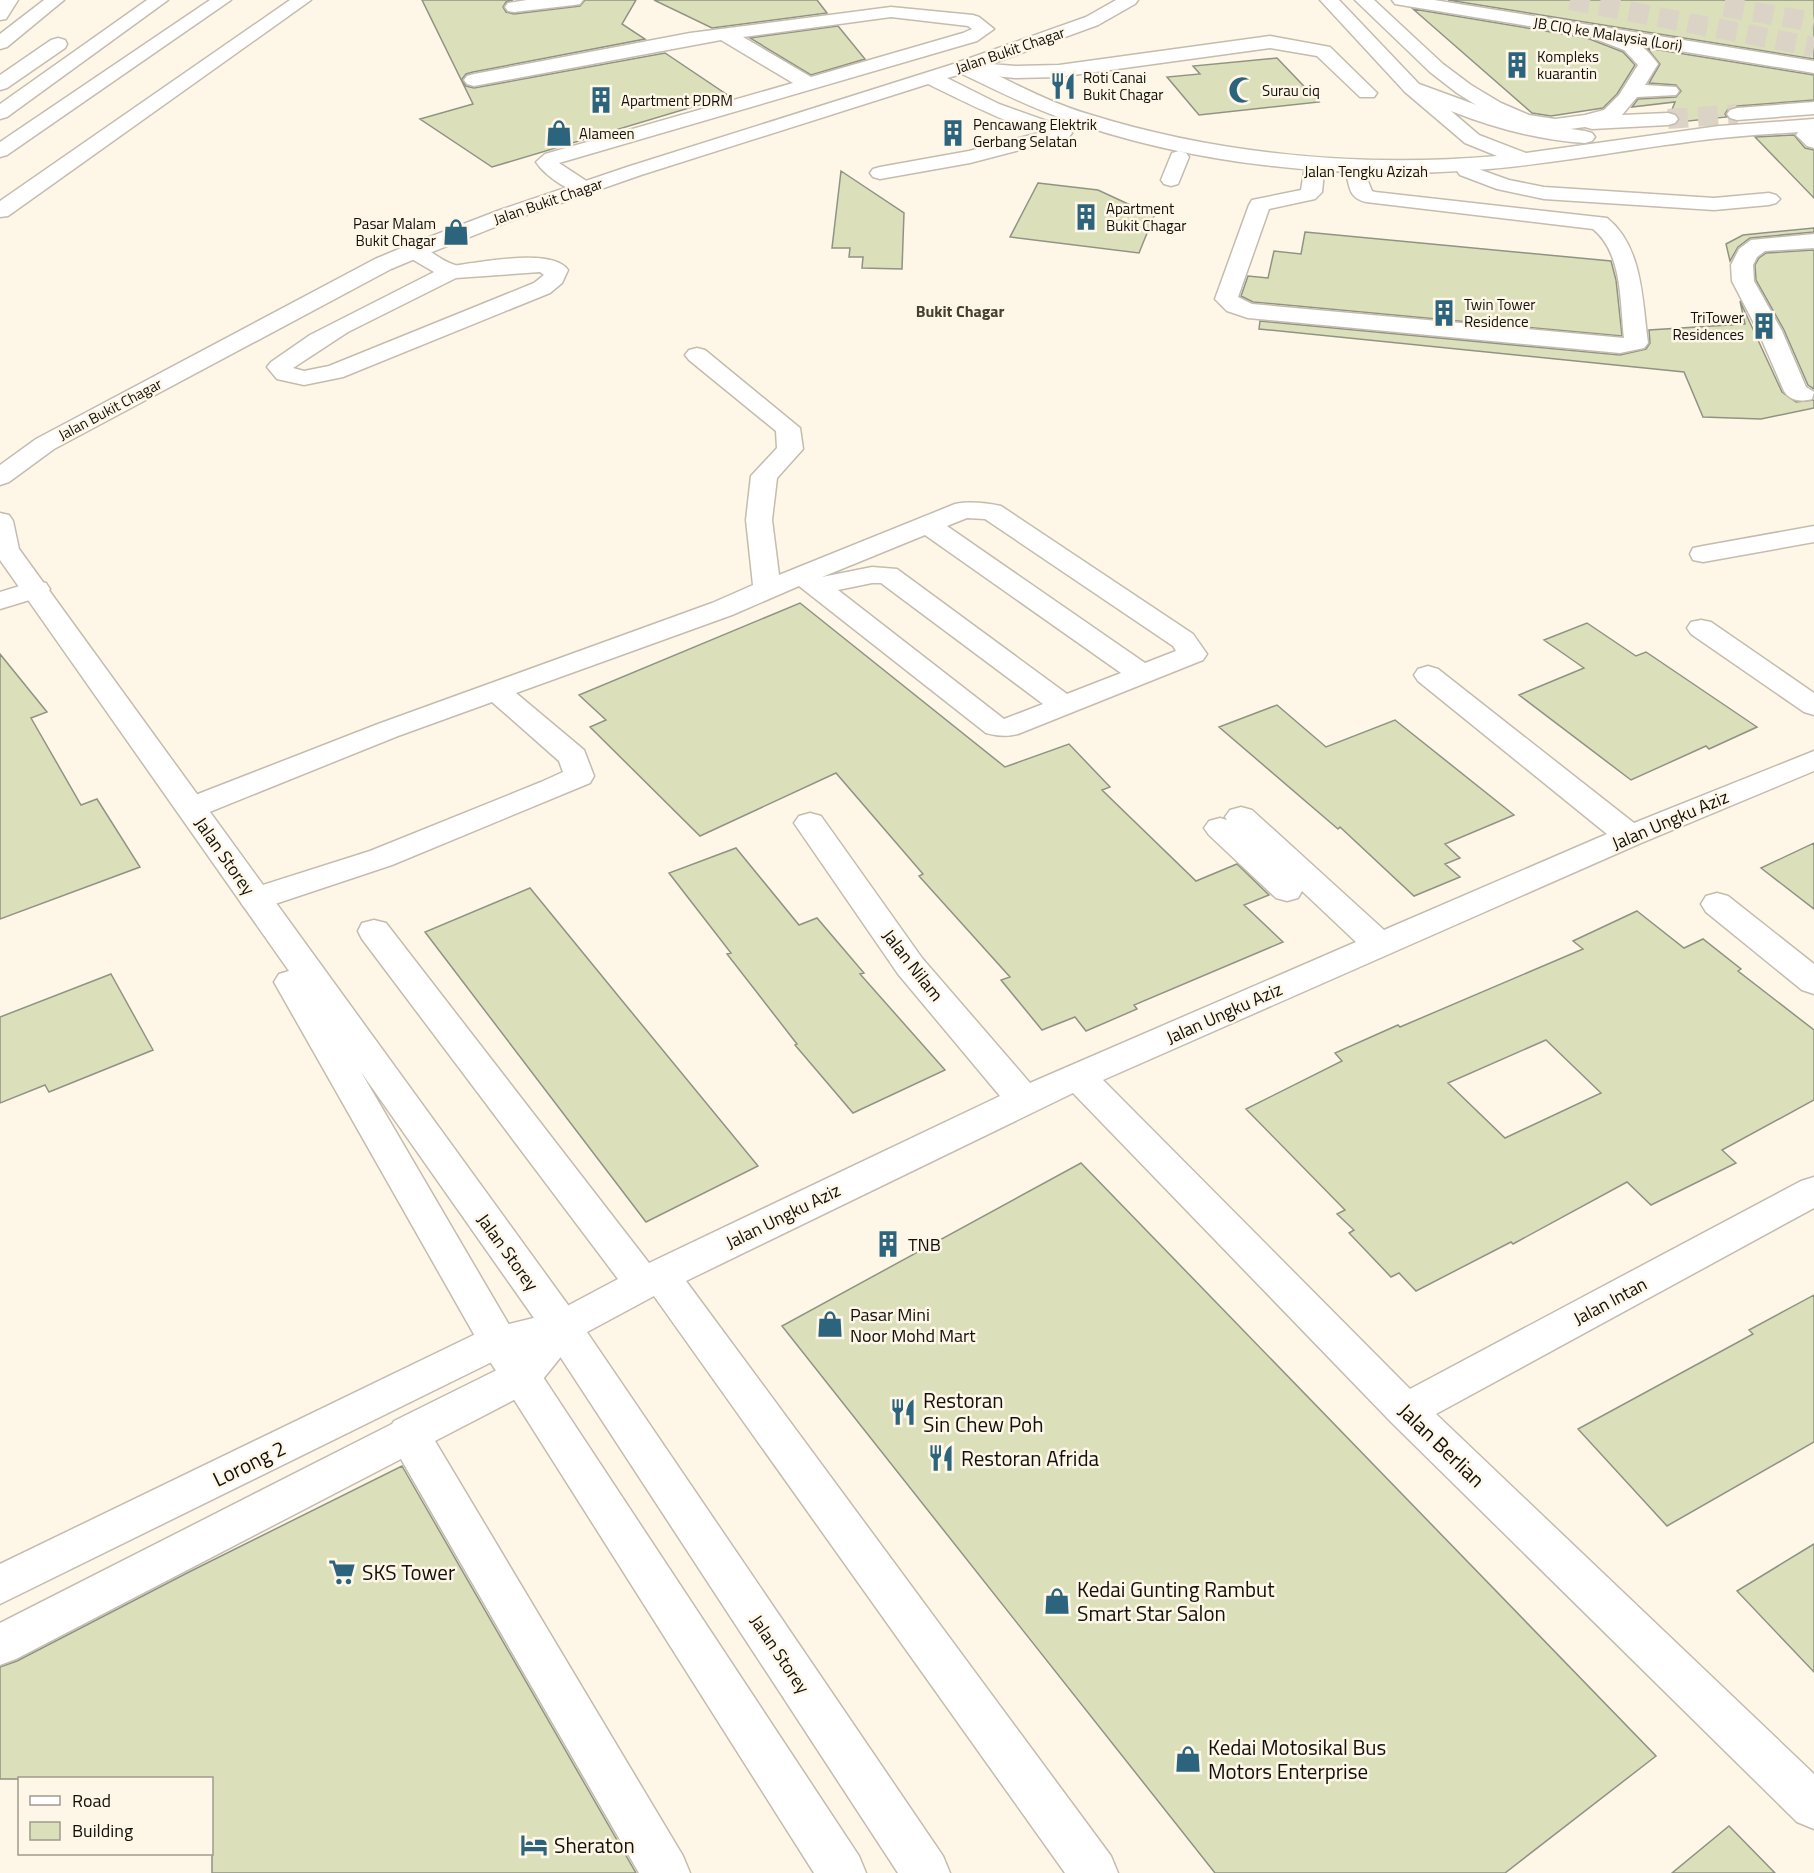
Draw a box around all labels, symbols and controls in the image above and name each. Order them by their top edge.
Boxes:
street label: JB CIQ ke Malaysia (Lori) [1532,11,1684,57]
street label: Jalan Bukit Chagar [952,20,1068,80]
place label: Kompleks kuarantin [1537,45,1599,85]
building icon: Kompleks kuarantin [1502,50,1532,80]
place label: Roti Canai Bukit Chagar [1083,66,1163,106]
restaurant icon: Roti Canai Bukit Chagar [1048,71,1078,101]
mosque icon: Surau ciq [1227,75,1257,105]
place label: Surau ciq [1262,79,1320,102]
building icon: Apartment PDRM [586,85,616,115]
place label: Apartment PDRM [621,89,733,112]
place label: Pencawang Elektrik Gerbang Selatan [973,113,1097,153]
shop icon: Alameen [544,118,574,148]
building icon: Pencawang Elektrik Gerbang Selatan [938,118,968,148]
place label: Alameen [579,122,635,145]
street label: Jalan Tengku Azizah [1304,160,1428,183]
street label: Jalan Bukit Chagar [490,171,606,231]
place label: Apartment Bukit Chagar [1106,197,1186,237]
building icon: Apartment Bukit Chagar [1071,202,1101,232]
place label: Pasar Malam Bukit Chagar [353,212,436,252]
shop icon: Pasar Malam Bukit Chagar [441,217,471,247]
place label: Twin Tower Residence [1464,293,1535,333]
building icon: Twin Tower Residence [1429,298,1459,328]
district label: Bukit Chagar [916,299,1004,323]
place label: TriTower Residences [1672,306,1744,346]
building icon: TriTower Residences [1749,311,1779,341]
street label: Jalan Bukit Chagar [54,372,166,446]
street label: Jalan Ungku Aziz [1607,783,1733,857]
street label: Jalan Storey [188,811,262,901]
street label: Jalan Nilam [876,923,950,1007]
street label: Jalan Ungku Aziz [1162,975,1286,1051]
street label: Jalan Ungku Aziz [721,1177,845,1255]
street label: Jalan Storey [471,1208,546,1297]
building icon: TNB [873,1229,903,1259]
place label: TNB [908,1231,941,1258]
street label: Jalan Intan [1568,1270,1652,1332]
place label: Pasar Mini Noor Mohd Mart [850,1301,976,1349]
shop icon: Pasar Mini Noor Mohd Mart [815,1309,845,1339]
place label: Restoran Sin Chew Poh [923,1384,1043,1440]
street label: Jalan Berlian [1391,1395,1493,1495]
restaurant icon: Restoran Sin Chew Poh [888,1397,918,1427]
street label: Lorong 2 [207,1432,291,1494]
place label: Restoran Afrida [961,1442,1100,1474]
restaurant icon: Restoran Afrida [926,1443,956,1473]
place label: SKS Tower [362,1556,455,1588]
supermarket icon: SKS Tower [327,1557,357,1587]
place label: Kedai Gunting Rambut Smart Star Salon [1077,1573,1275,1629]
shop icon: Kedai Gunting Rambut Smart Star Salon [1042,1586,1072,1616]
street label: Jalan Storey [744,1609,817,1699]
place label: Kedai Motosikal Bus Motors Enterprise [1208,1731,1386,1787]
shop icon: Kedai Motosikal Bus Motors Enterprise [1173,1744,1203,1774]
legend [18,1777,213,1855]
text: Road [72,1787,111,1814]
text: Building [72,1817,133,1844]
place label: Sheraton [554,1829,635,1861]
hotel icon: Sheraton [519,1830,549,1860]

